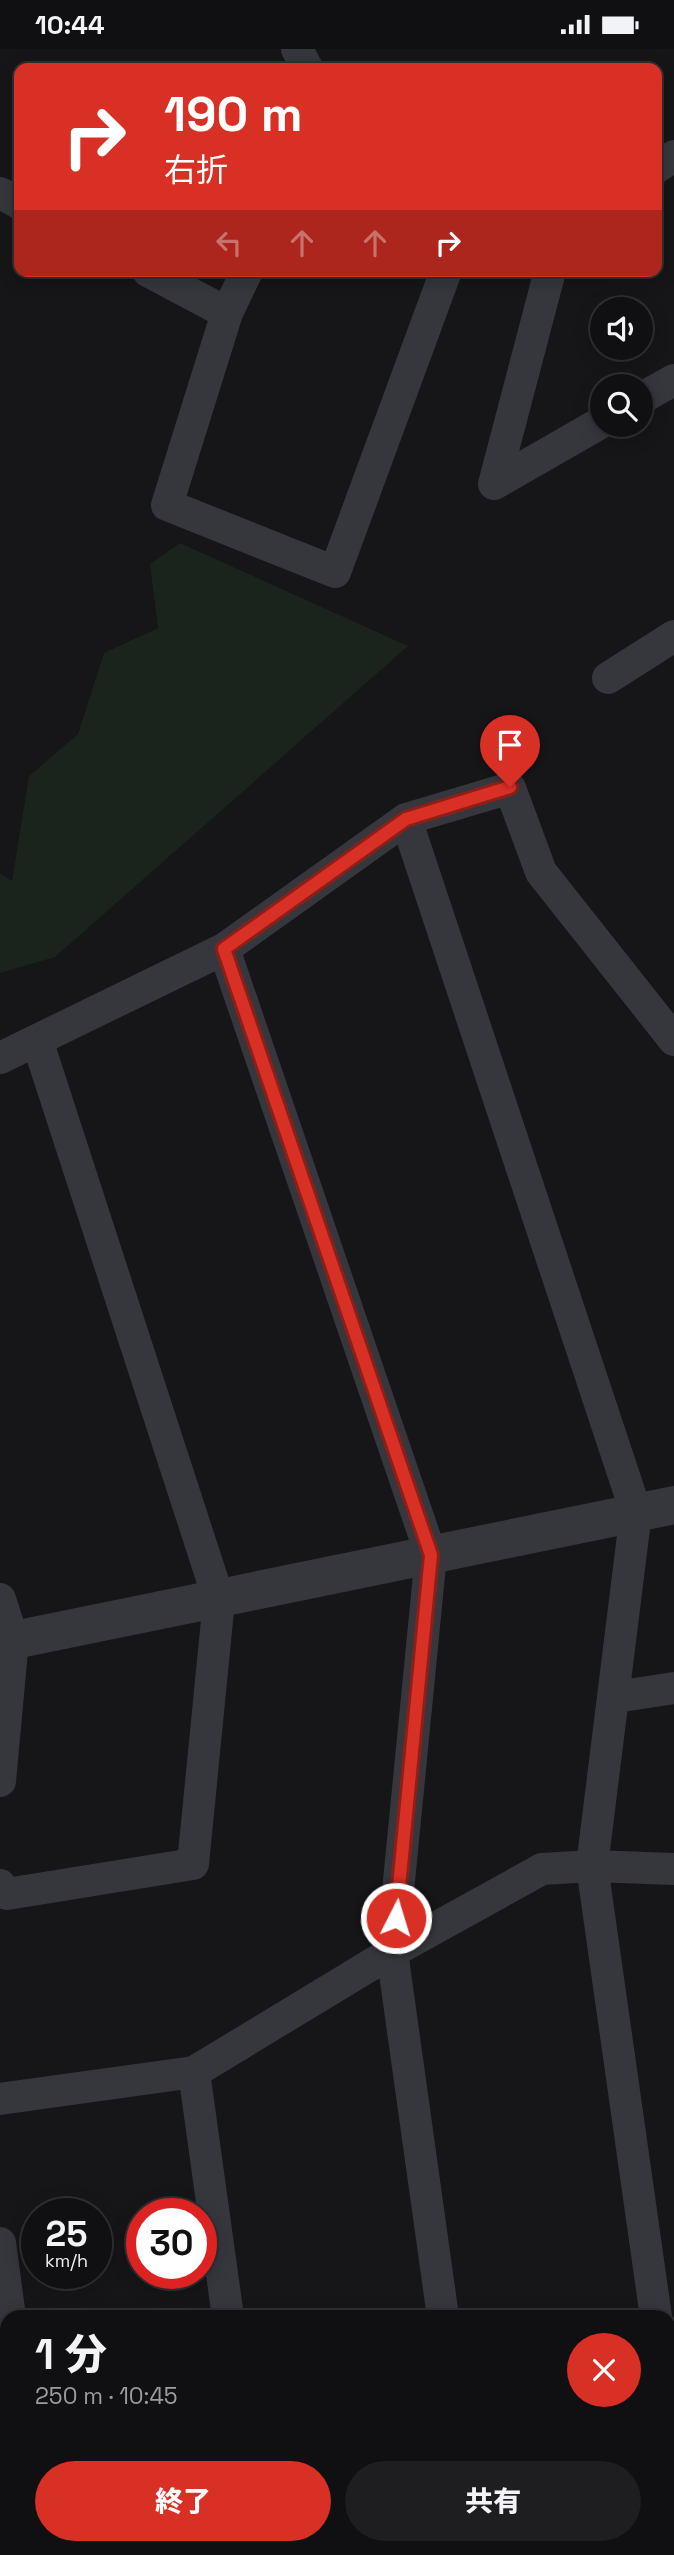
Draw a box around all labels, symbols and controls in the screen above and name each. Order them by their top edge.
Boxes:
text: 10:44 [35,8,104,42]
text: 190 m [164,83,302,145]
icon: right [49,91,140,182]
text: 右折 [164,150,228,190]
icon: left [210,224,248,262]
icon: ahead [283,224,321,262]
icon: ahead [356,224,394,262]
icon: right [429,224,467,262]
map controls [590,297,653,437]
button: sound [590,297,653,360]
button: search [590,374,653,437]
pin [480,715,540,787]
icon: arrive [491,726,529,764]
position arrow [359,1881,433,1955]
speed limit sign: 30 [126,2198,217,2289]
text: 25 [46,2212,87,2256]
text: km/h [45,2249,88,2272]
text: 1 分 [35,2328,107,2381]
button: close [567,2333,641,2407]
text: 250 m · 10:45 [35,2381,178,2411]
button: 終了 [35,2461,331,2541]
button: 共有 [345,2461,641,2541]

